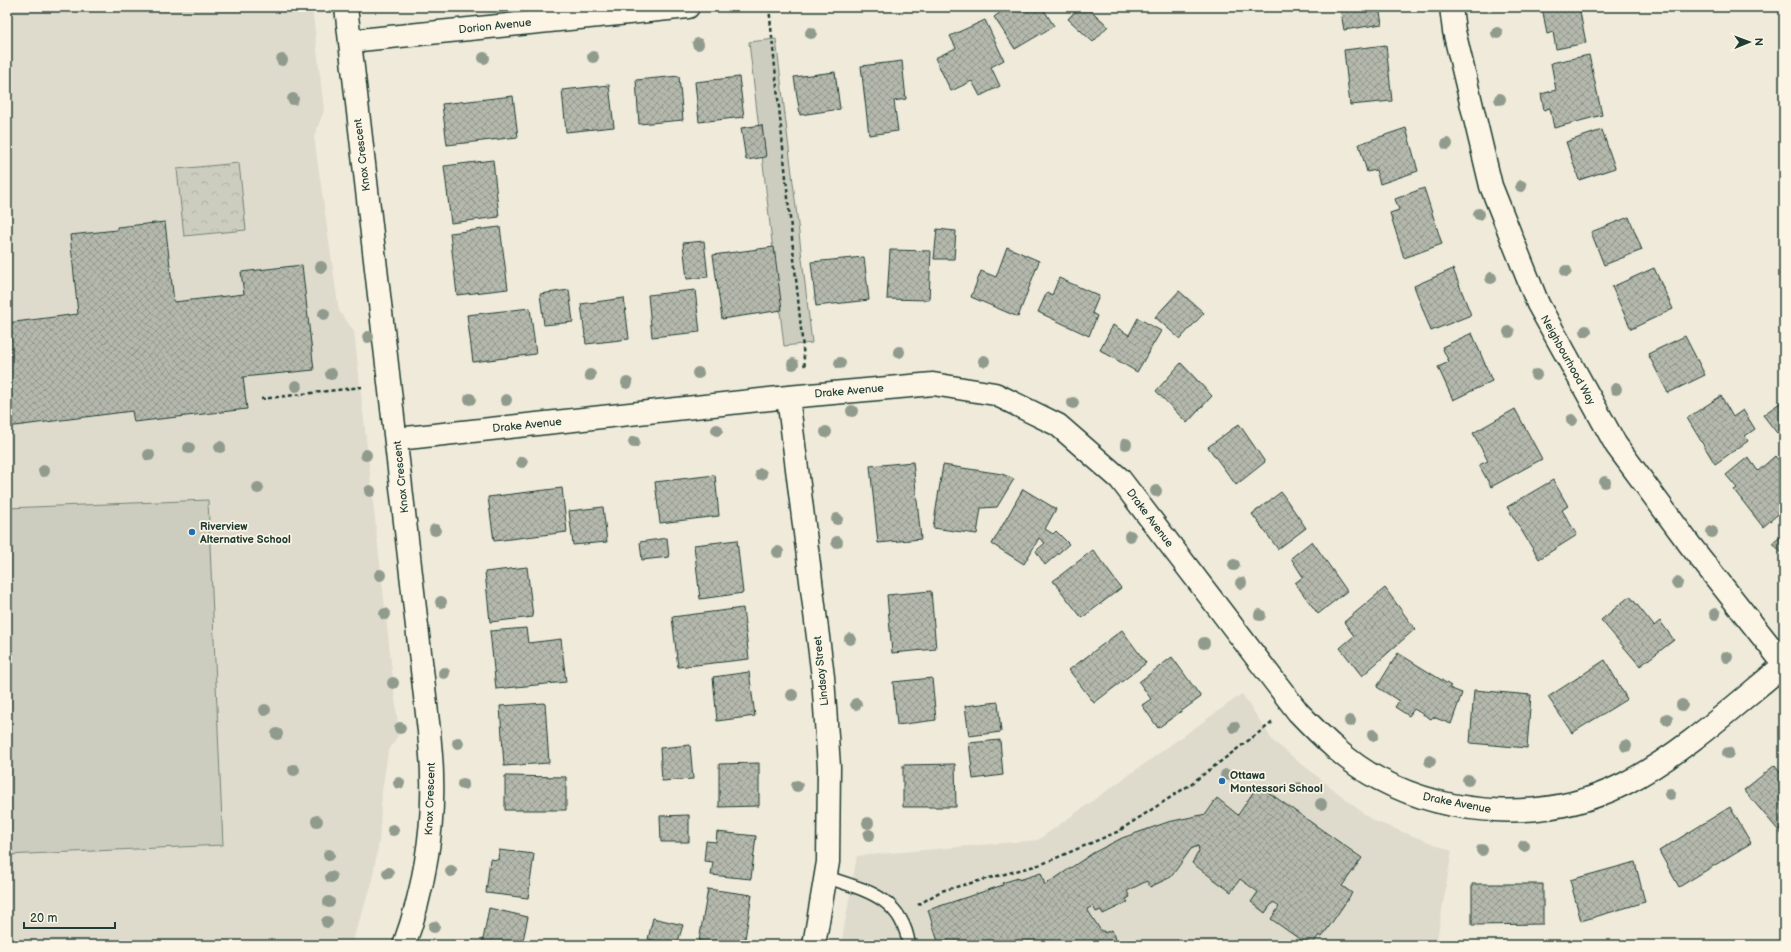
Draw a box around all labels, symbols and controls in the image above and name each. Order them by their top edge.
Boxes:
street label: Dorion Avenue [458,16,532,36]
north arrow [1729,22,1769,62]
text: N [1752,38,1765,46]
street label: Knox Crescent [351,117,373,192]
street label: Neighbourhood Way [1538,313,1598,407]
street label: Drake Avenue [814,381,885,401]
street label: Drake Avenue [492,415,563,435]
street label: Knox Crescent [391,439,411,514]
street label: Drake Avenue [1124,486,1176,550]
place label: Riverview Alternative School [199,520,291,546]
marker: Riverview Alternative School [187,527,197,537]
street label: Lindsay Street [811,635,831,707]
street label: Knox Crescent [422,762,438,836]
place label: Ottawa Montessori School [1230,769,1323,795]
marker: Ottawa Montessori School [1217,776,1227,786]
street label: Drake Avenue [1422,790,1493,816]
scale bar [24,904,115,930]
text: 20 m [30,911,57,926]

